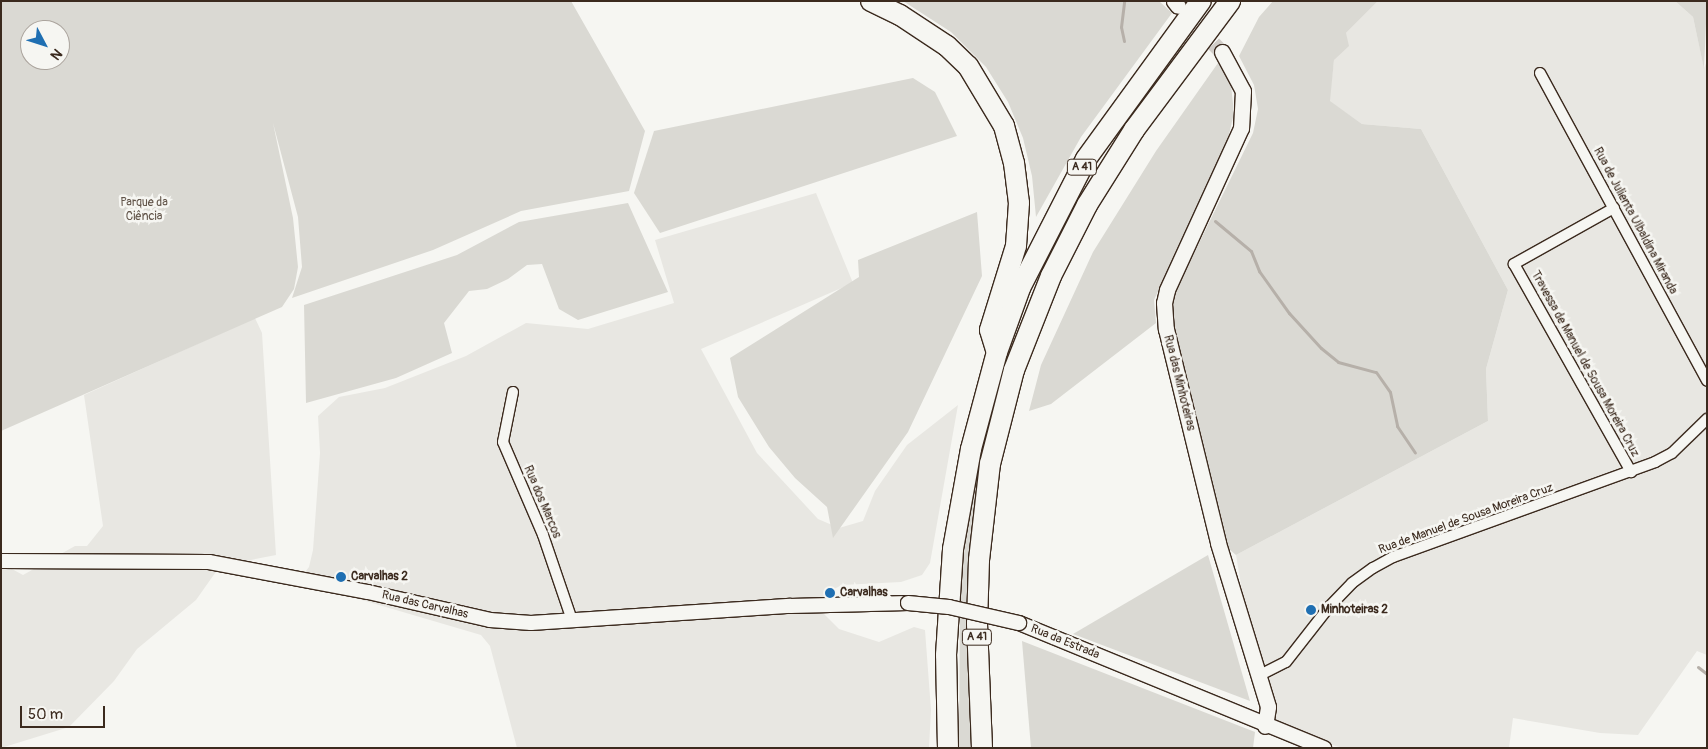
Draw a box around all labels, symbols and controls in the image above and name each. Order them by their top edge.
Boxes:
north arrow [20,20,70,70]
text: N [47,45,66,63]
street label: Rua de Julienta Ulbaldina Miranda [1590,145,1680,297]
road number: A 41 [1066,158,1098,176]
park label: Parque da Ciência [120,196,168,224]
street label: Travessa de Manuel de Sousa Moreira Cruz [1528,269,1642,459]
street label: Rua das Minhoteiras [1160,334,1198,432]
street label: Rua dos Marcos [520,463,564,541]
street label: Rua de Manuel de Sousa Moreira Cruz [1377,481,1555,557]
place label: Carvalhas 2 [351,570,408,584]
marker: Carvalhas 2 [335,571,347,583]
place label: Carvalhas [840,586,888,600]
marker: Carvalhas [824,587,836,599]
street label: Rua das Carvalhas [380,588,470,622]
place label: Minhoteiras 2 [1321,603,1388,617]
marker: Minhoteiras 2 [1305,604,1317,616]
street label: Rua da Estrada [1028,622,1102,662]
road number: A 41 [961,628,993,646]
scale bar [22,696,108,728]
text: 50 m [28,705,63,724]

